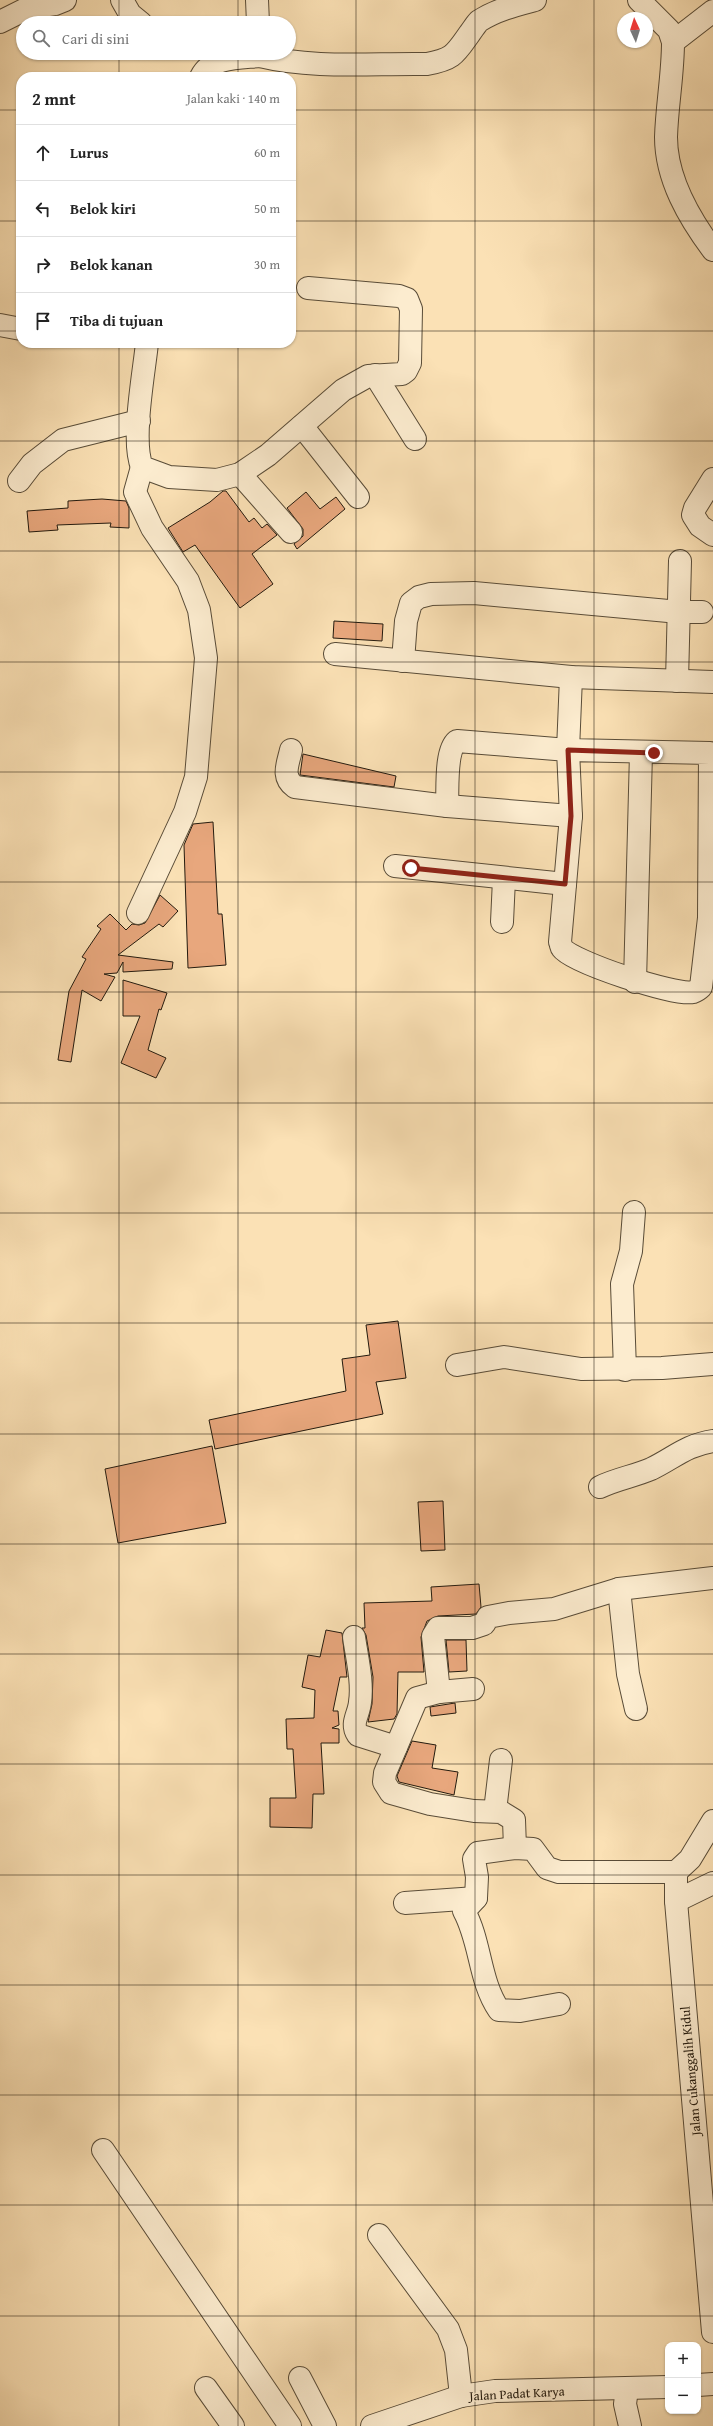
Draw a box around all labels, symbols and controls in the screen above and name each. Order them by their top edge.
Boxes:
north arrow [617,12,653,48]
search box [16,16,296,60]
icon: search [30,27,52,49]
text: Cari di sini [62,28,129,49]
text: 2 mnt [32,86,76,111]
text: Jalan kaki · 140 m [187,89,280,108]
icon: ahead [32,142,54,164]
text: Lurus [70,142,108,163]
text: 60 m [254,143,280,162]
icon: left [32,198,54,220]
text: Belok kiri [70,198,136,219]
text: 50 m [254,199,280,218]
icon: right [32,254,54,276]
text: Belok kanan [70,254,153,275]
text: 30 m [254,255,280,274]
icon: arrive [32,310,54,332]
text: Tiba di tujuan [70,310,163,331]
route end [645,744,663,762]
route start [402,859,420,877]
street label: Jalan Cukanggalih Kidul [675,2005,706,2138]
map controls [665,2342,701,2414]
button: + [665,2342,701,2378]
button: − [665,2378,701,2414]
street label: Jalan Padat Karya [467,2381,566,2406]

